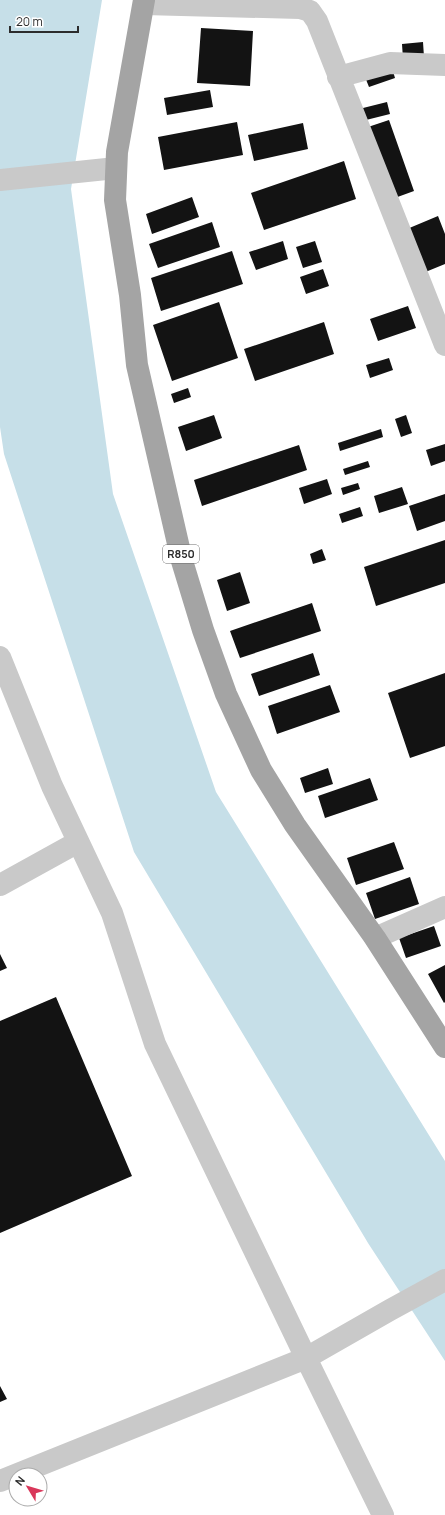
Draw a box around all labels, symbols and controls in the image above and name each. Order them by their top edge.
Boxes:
scale bar [10,8,78,34]
text: 20 m [16,13,43,30]
road number: R850 [163,545,199,563]
north arrow [8,1467,48,1507]
text: N [11,1473,28,1488]

